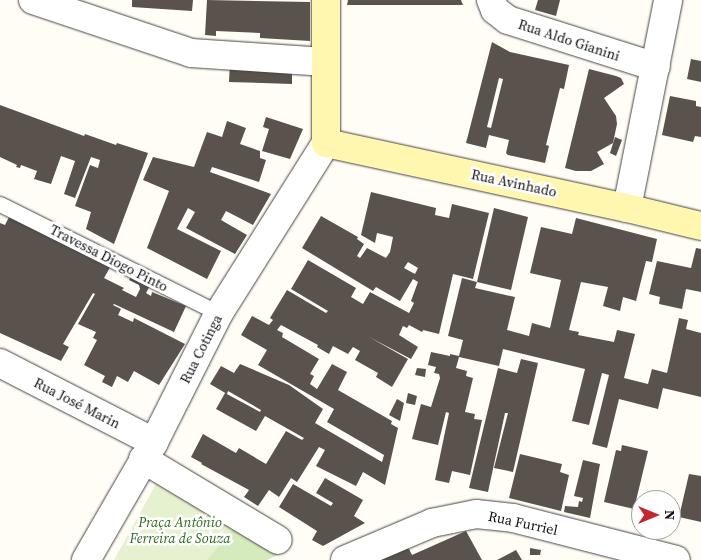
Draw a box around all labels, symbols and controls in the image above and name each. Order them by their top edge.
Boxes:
street label: Rua Aldo Gianini [516,16,622,64]
street label: Rua Avinhado [470,166,558,200]
street label: Travessa Diogo Pinto [47,221,171,295]
street label: Rua Cotinga [176,312,226,386]
street label: Rua José Marin [31,374,123,432]
north arrow [631,490,681,540]
street label: Rua Furriel [487,507,559,539]
text: N [660,510,680,520]
park label: Praça Antônio Ferreira de Souza [130,514,230,546]

